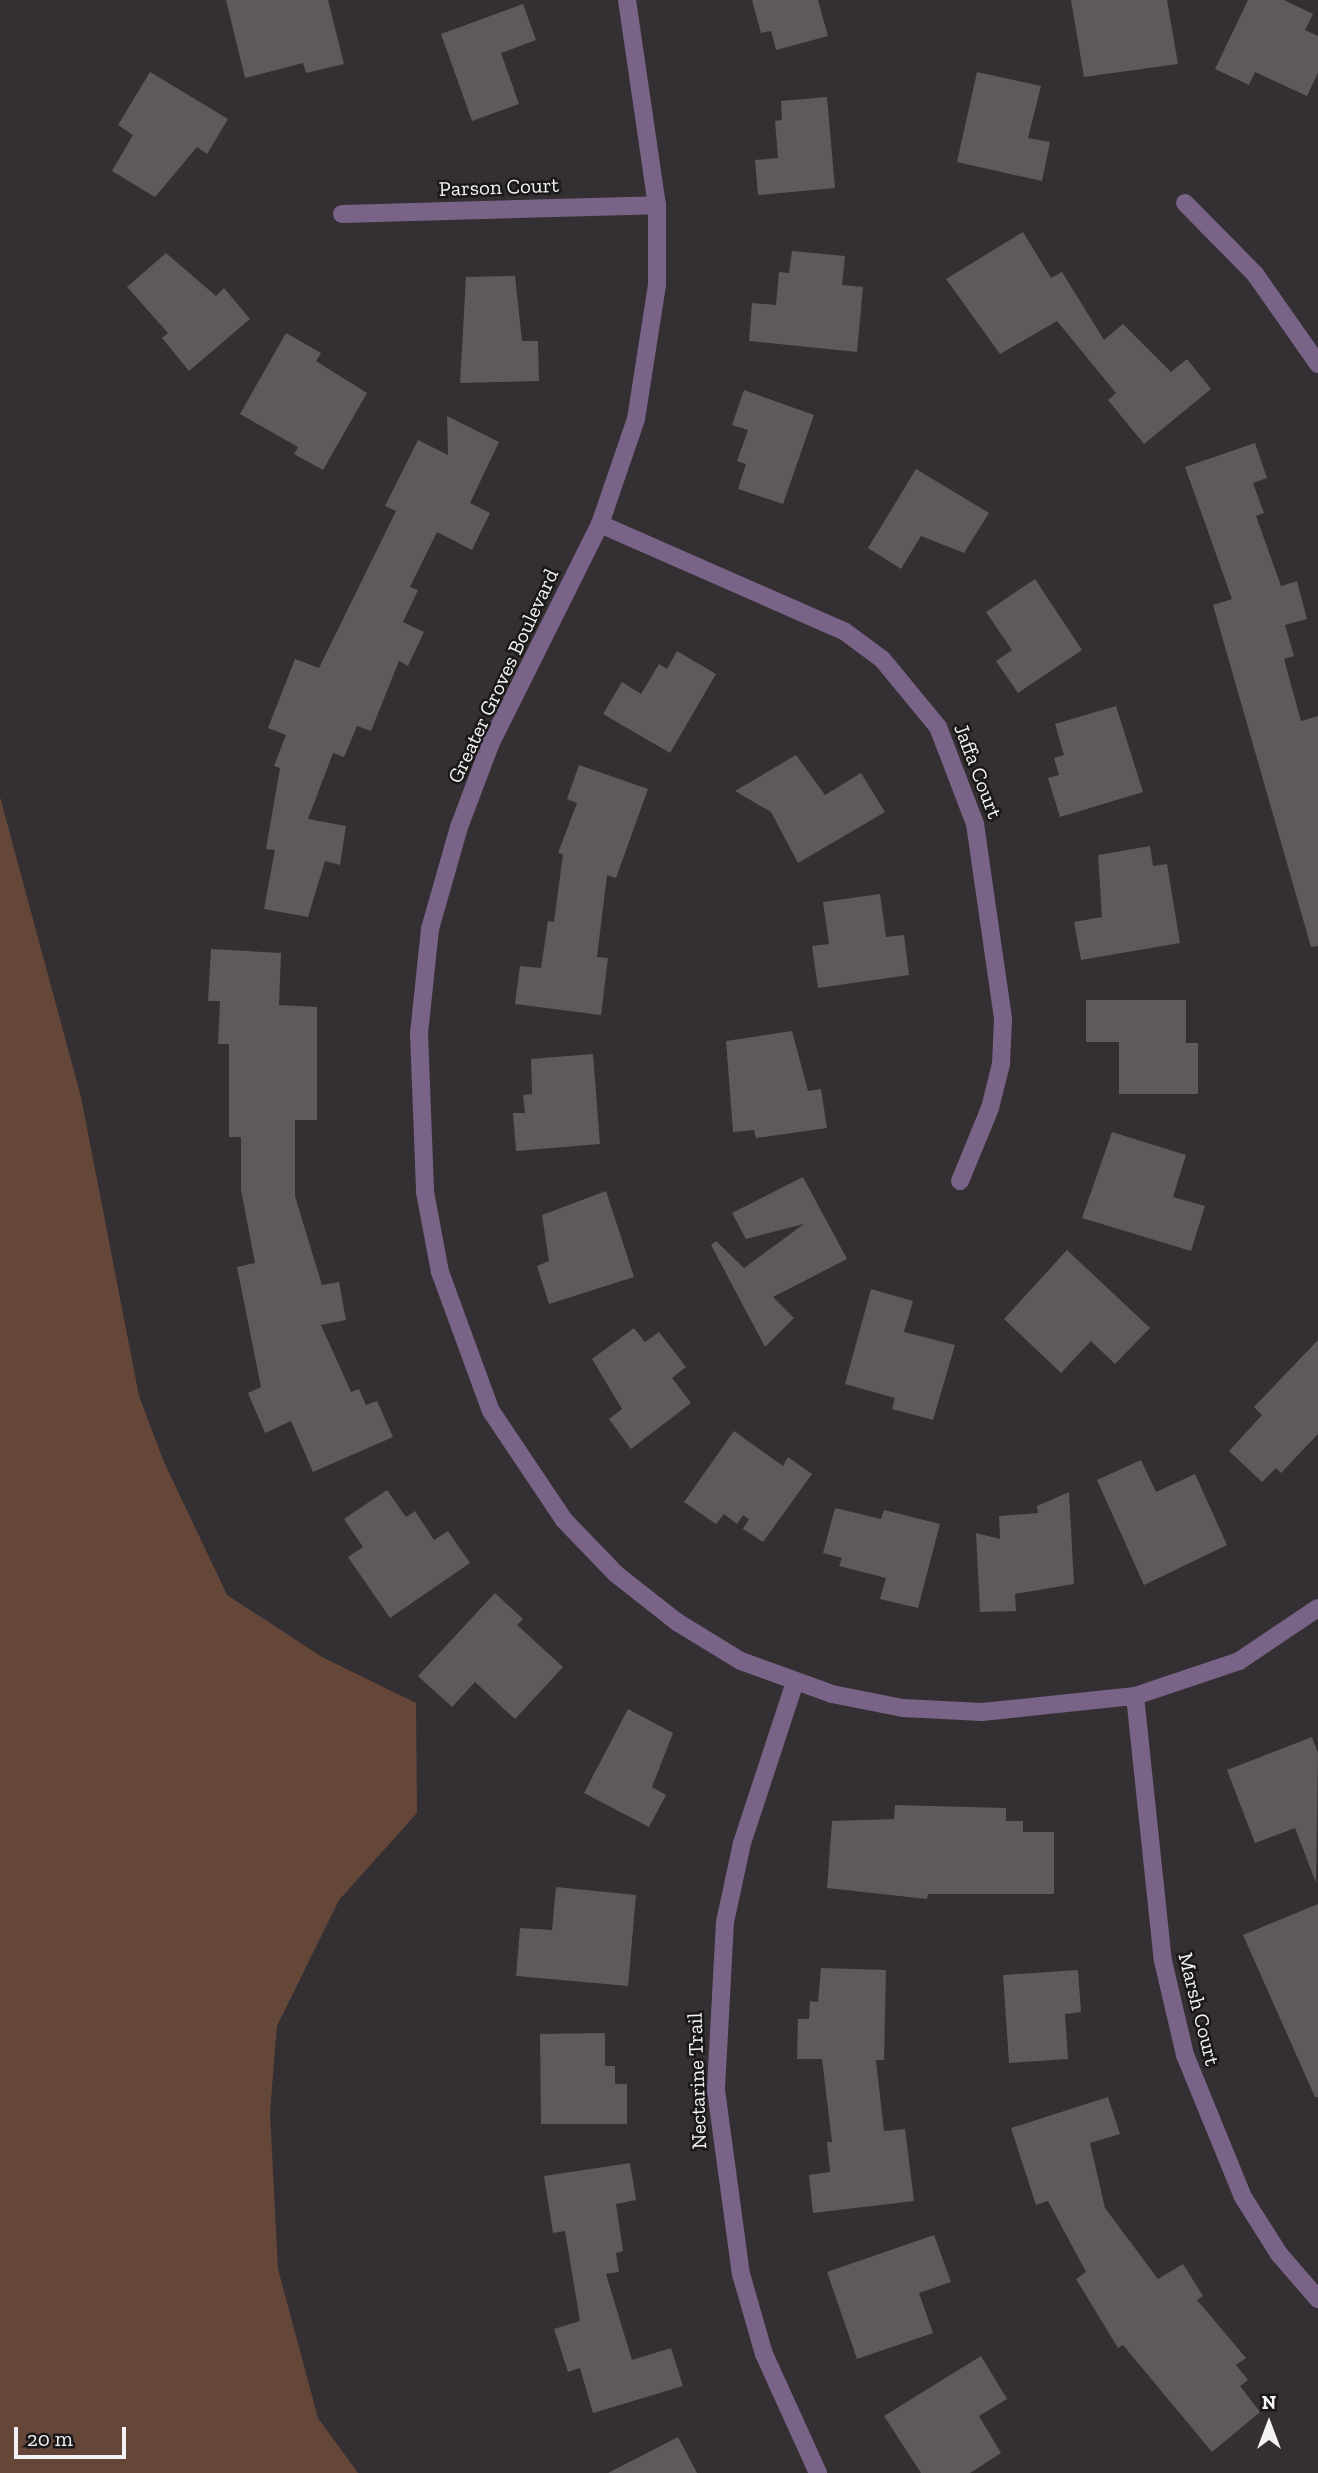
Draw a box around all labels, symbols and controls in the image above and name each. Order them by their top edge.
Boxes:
street label: Parson Court [438,172,560,202]
street label: Greater Groves Boulevard [442,565,564,787]
street label: Jaffa Court [948,720,1008,822]
street label: Marsh Court [1173,1950,1225,2068]
street label: Nectarine Trail [682,2012,712,2150]
north arrow [1234,2389,1304,2459]
text: N [1262,2391,1276,2414]
scale bar [18,2414,130,2458]
text: 20 m [27,2426,73,2451]

